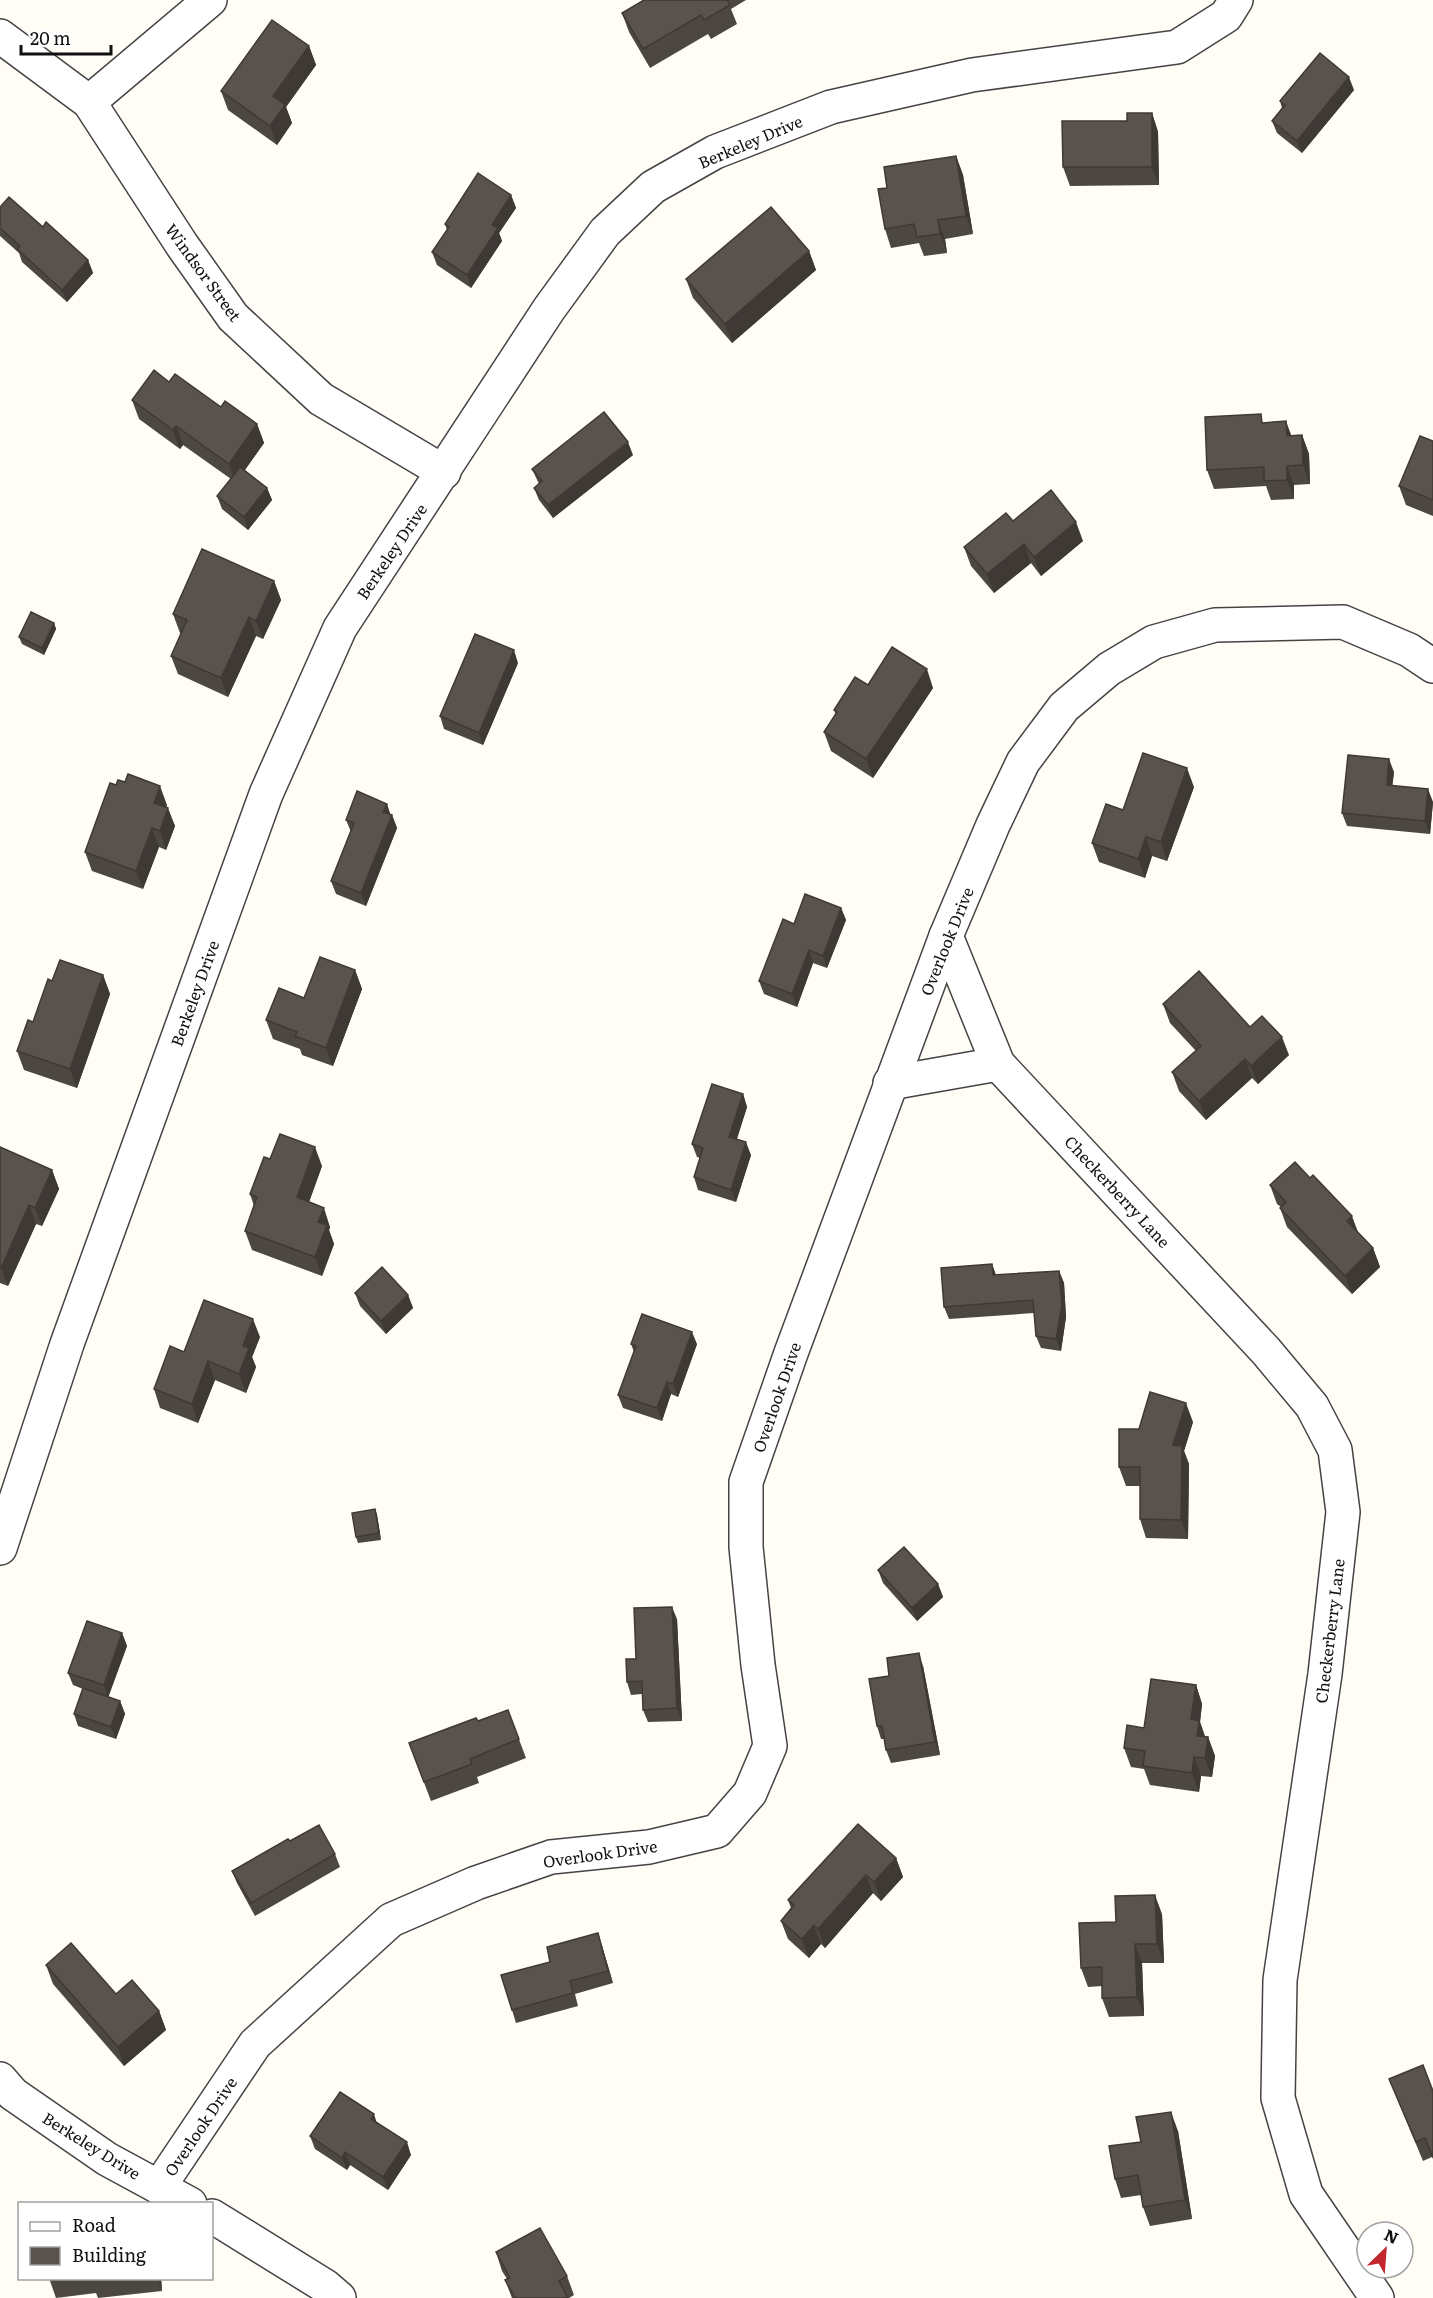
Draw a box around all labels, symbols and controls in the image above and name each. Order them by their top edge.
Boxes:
scale bar [21,18,111,56]
text: 20 m [30,24,71,51]
street label: Berkeley Drive [694,108,806,174]
street label: Windsor Street [160,218,248,326]
street label: Berkeley Drive [350,498,432,604]
street label: Overlook Drive [913,883,979,999]
street label: Berkeley Drive [164,937,224,1049]
street label: Checkerberry Lane [1060,1130,1176,1252]
street label: Overlook Drive [746,1339,806,1455]
street label: Checkerberry Lane [1308,1557,1350,1705]
street label: Overlook Drive [541,1833,659,1873]
street label: Overlook Drive [158,2072,242,2180]
street label: Berkeley Drive [38,2105,146,2185]
legend [18,2202,213,2280]
text: Road [72,2211,116,2238]
north arrow [1355,2220,1415,2280]
text: N [1381,2222,1403,2249]
text: Building [72,2241,147,2268]

